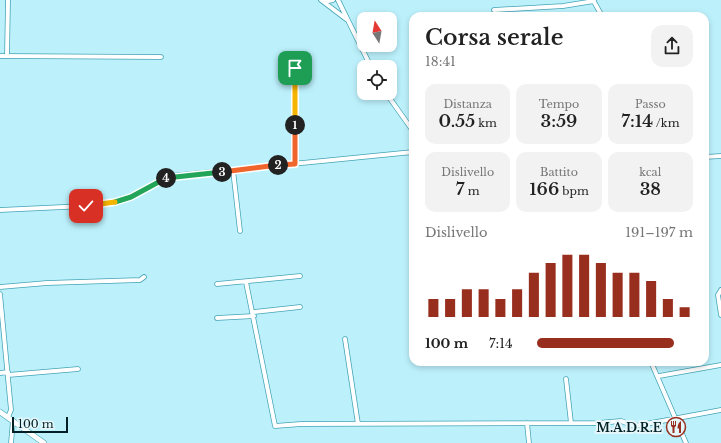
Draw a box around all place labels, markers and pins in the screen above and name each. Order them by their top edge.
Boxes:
pin [278,51,312,85]
pin: 1 [285,115,305,135]
pin: 2 [268,155,288,175]
pin: 3 [212,162,232,182]
pin: 4 [156,168,176,188]
pin [69,189,103,223]
restaurant icon: M.A.D.R.E [665,416,687,438]
place label: M.A.D.R.E [596,420,662,435]

